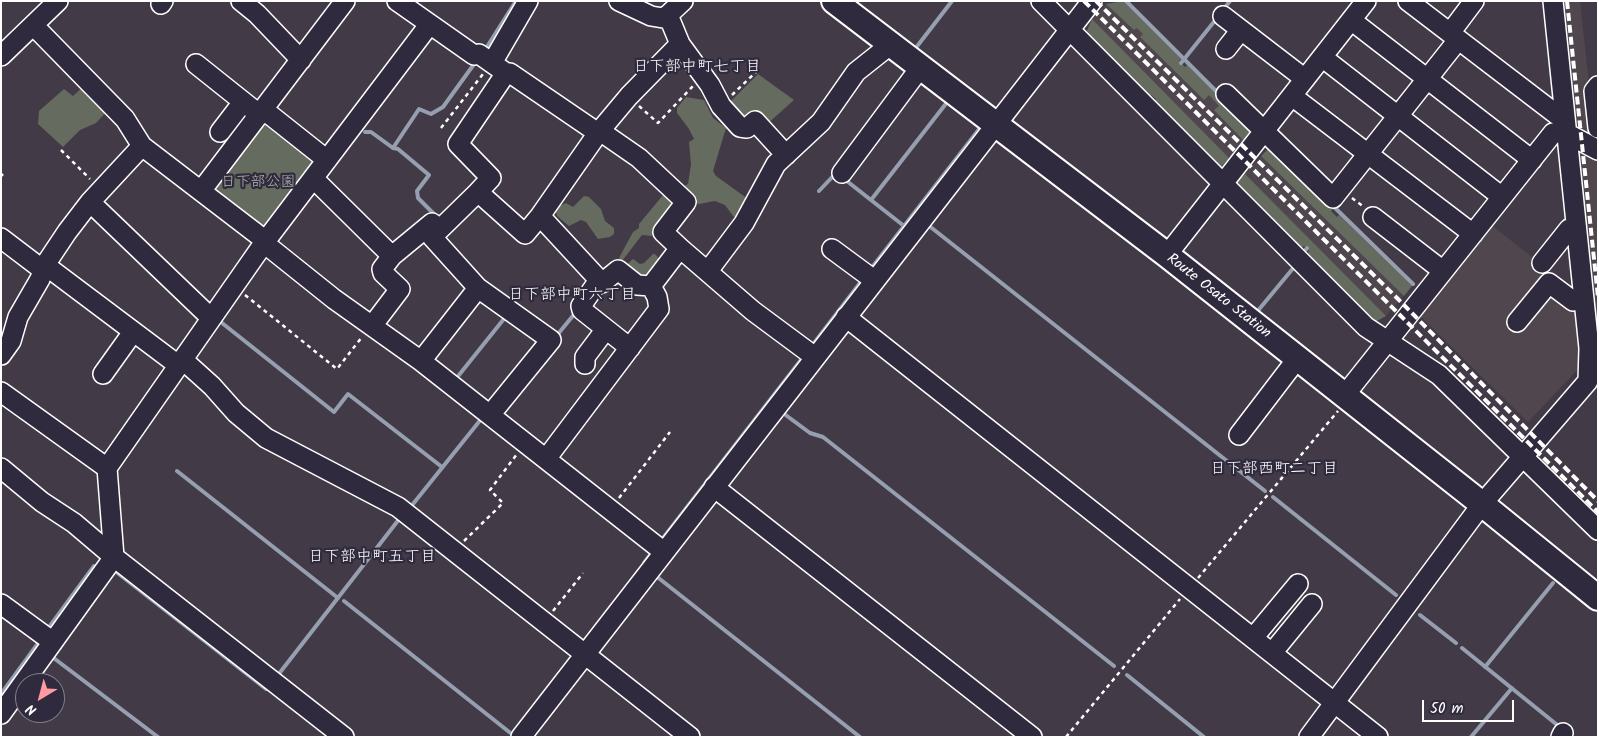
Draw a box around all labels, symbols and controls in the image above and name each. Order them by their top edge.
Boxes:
district label: 日下部中町七丁目 [633,58,761,78]
park label: 日下部公園 [221,174,295,192]
street label: Route Osato Station [1162,251,1274,343]
district label: 日下部中町六丁目 [508,286,636,306]
district label: 日下部西町二丁目 [1210,460,1338,480]
district label: 日下部中町五丁目 [308,548,436,568]
north arrow [15,673,65,723]
scale bar [1424,690,1516,722]
text: 50 m [1430,697,1464,721]
text: N [21,698,42,721]

